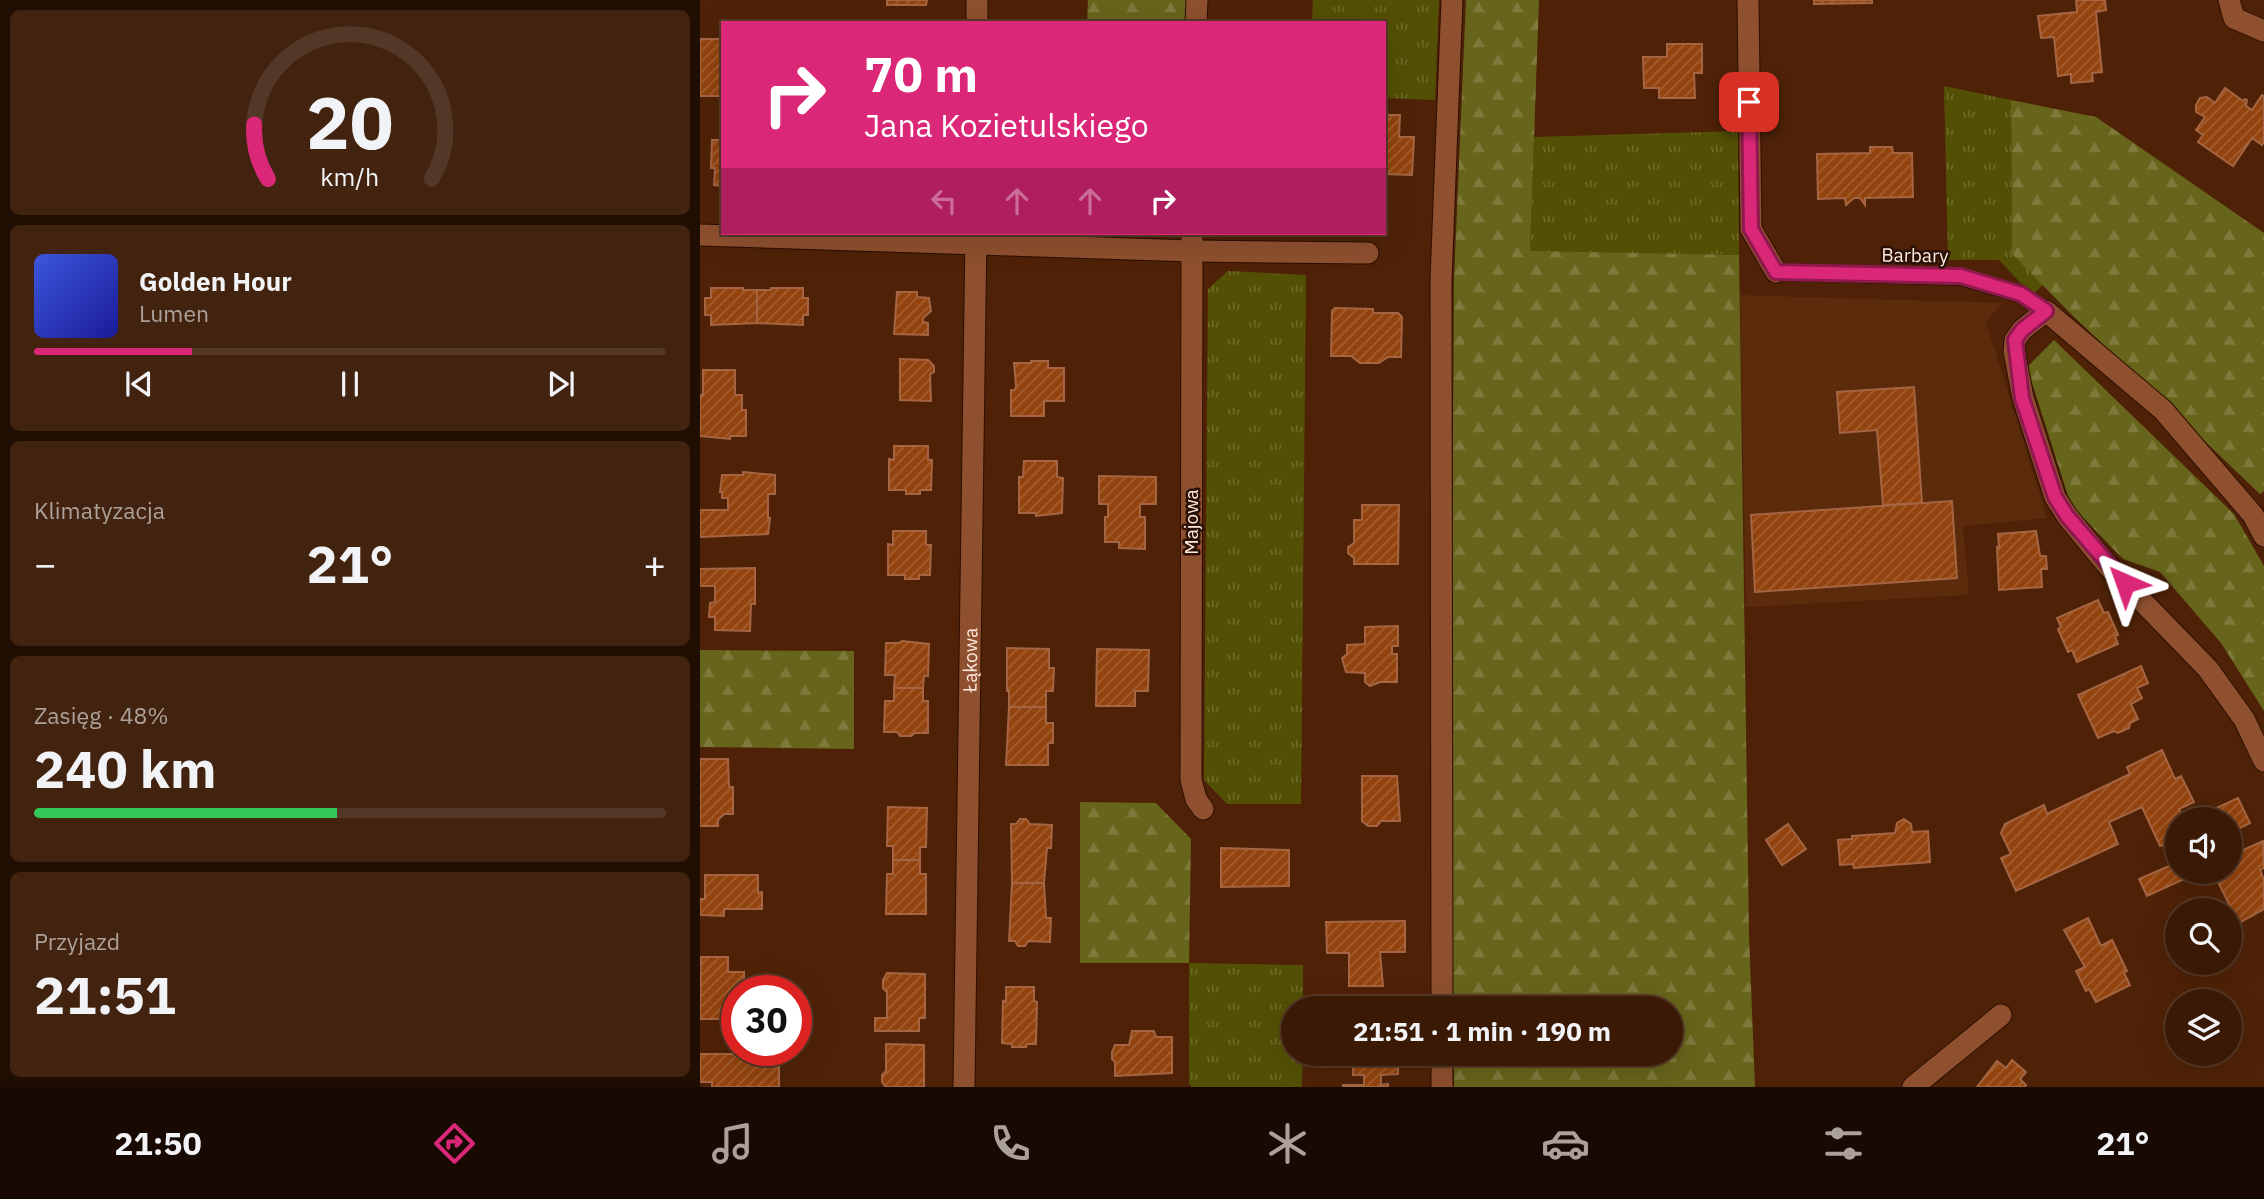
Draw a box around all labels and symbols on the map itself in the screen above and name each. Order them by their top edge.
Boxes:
pin [1719,72,1779,132]
street label: Barbary [1881,242,1949,268]
street label: Majowa [1179,489,1203,555]
position arrow [2088,546,2162,620]
street label: Łąkowa [958,628,982,694]
speed limit sign: 30 [721,975,812,1066]

